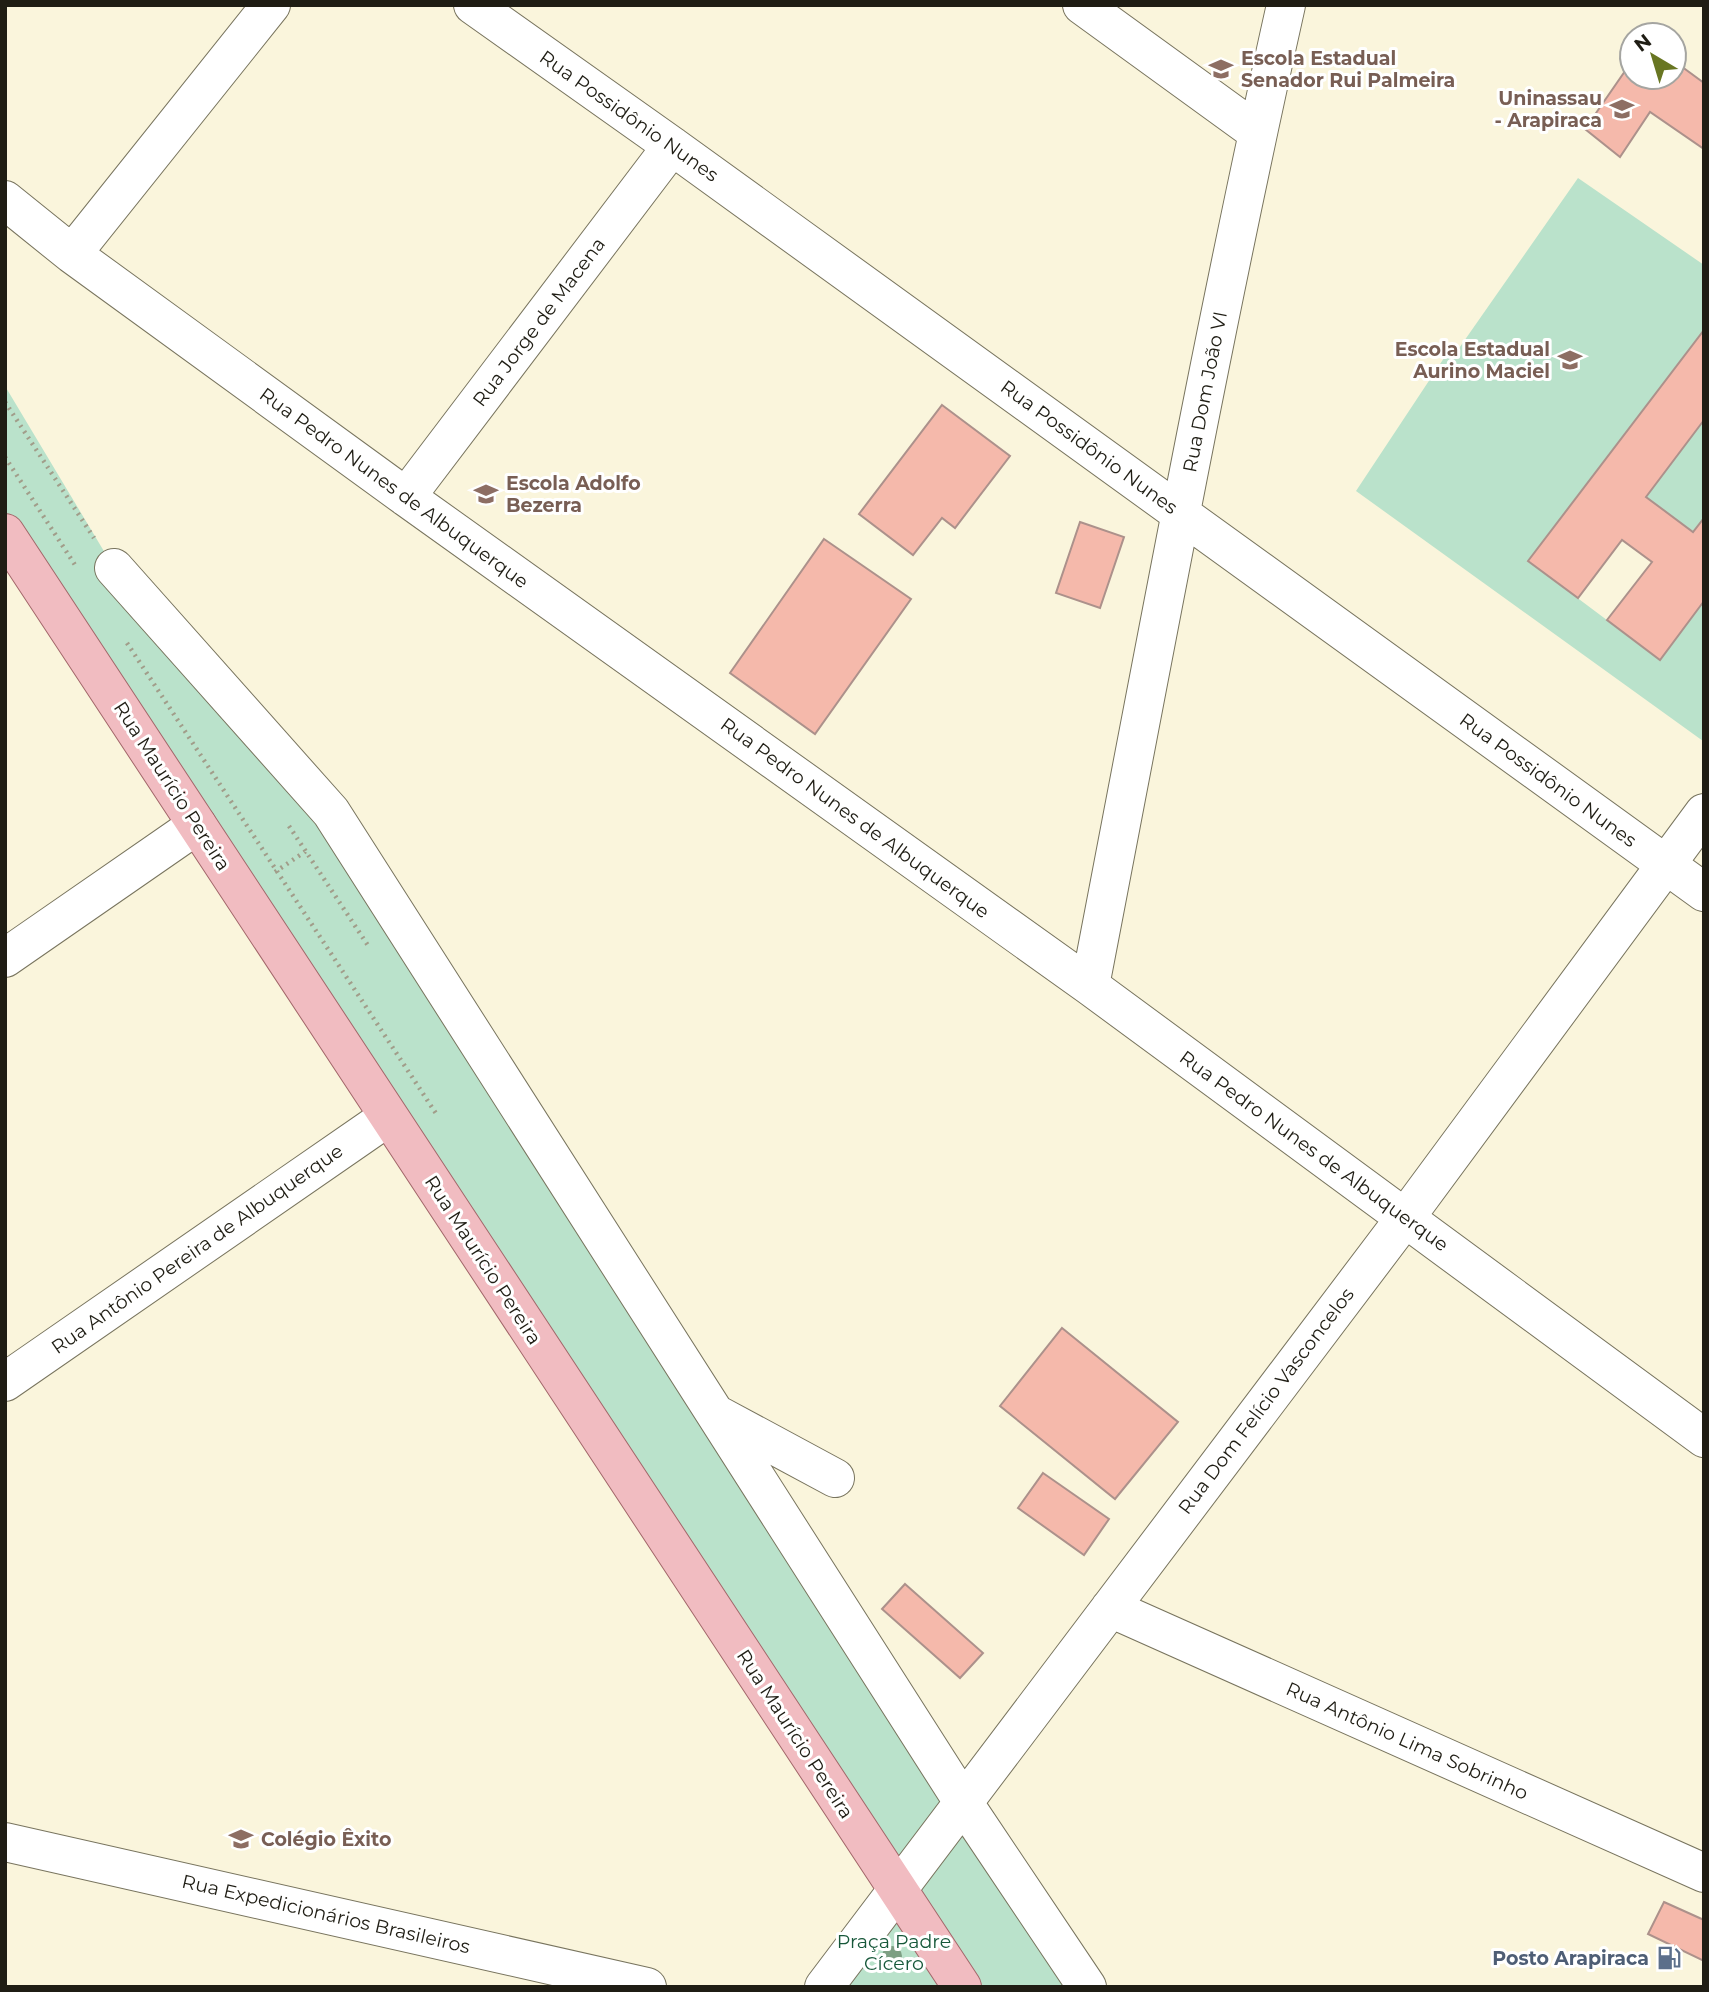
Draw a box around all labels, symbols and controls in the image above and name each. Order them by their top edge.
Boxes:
north arrow [1618,21,1688,91]
text: N [1630,29,1656,57]
street label: Rua Possidônio Nunes [535,45,723,187]
place label: Escola Estadual Senador Rui Palmeira [1241,47,1455,92]
school or university icon: Escola Estadual Senador Rui Palmeira [1207,55,1235,83]
place label: Uninassau - Arapiraca [1495,87,1602,132]
school or university icon: Uninassau - Arapiraca [1608,95,1636,123]
street label: Rua Jorge de Macena [468,233,610,411]
street label: Rua Dom João VI [1178,309,1232,475]
place label: Escola Estadual Aurino Maciel [1395,338,1550,383]
school or university icon: Escola Estadual Aurino Maciel [1556,346,1584,374]
street label: Rua Possidônio Nunes [996,375,1182,519]
street label: Rua Pedro Nunes de Albuquerque [255,383,533,593]
place label: Escola Adolfo Bezerra [506,472,641,517]
school or university icon: Escola Adolfo Bezerra [472,480,500,508]
street label: Rua Maurício Pereira [109,697,235,875]
street label: Rua Possidônio Nunes [1455,708,1641,852]
street label: Rua Pedro Nunes de Albuquerque [716,713,994,923]
street label: Rua Pedro Nunes de Albuquerque [1175,1046,1453,1256]
street label: Rua Antônio Pereira de Albuquerque [47,1139,347,1359]
street label: Rua Maurício Pereira [420,1171,546,1349]
street label: Rua Dom Felício Vasconcelos [1173,1283,1359,1519]
street label: Rua Maurício Pereira [732,1645,858,1823]
street label: Rua Antônio Lima Sobrinho [1282,1677,1532,1805]
school or university icon: Colégio Êxito [227,1825,255,1853]
place label: Colégio Êxito [261,1828,391,1851]
street label: Rua Expedicionários Brasileiros [180,1870,472,1958]
park label: Praça Padre Cícero [837,1930,951,1975]
fuel station icon: Posto Arapiraca [1655,1944,1683,1972]
place label: Posto Arapiraca [1492,1947,1649,1970]

